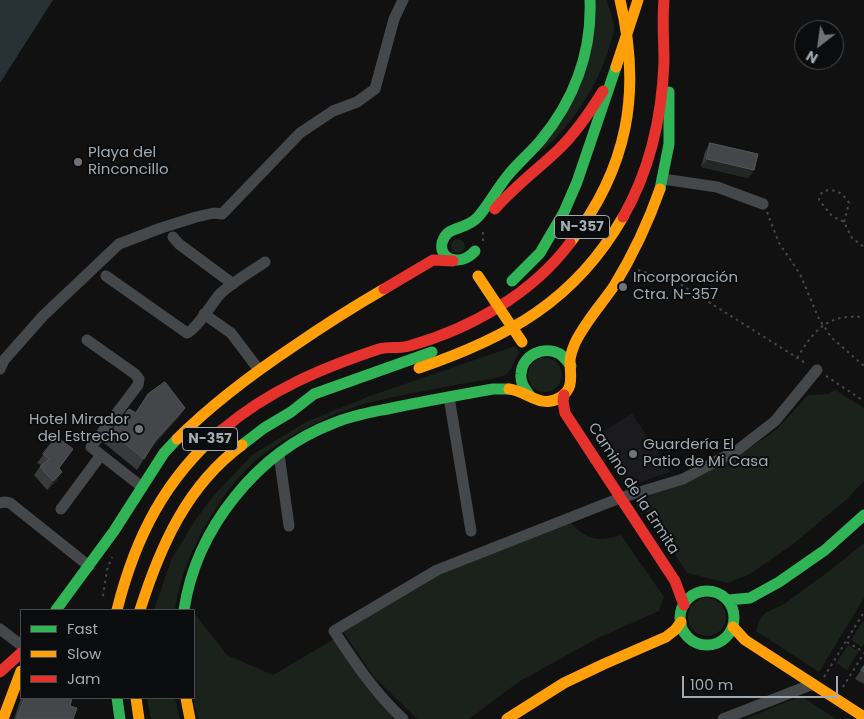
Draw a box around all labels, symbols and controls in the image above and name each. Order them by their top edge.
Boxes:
north arrow [794,20,844,70]
text: N [802,46,822,68]
place label: Playa del Rinconcillo [88,144,168,179]
marker: Playa del Rinconcillo [72,156,84,168]
road number: N-357 [554,216,610,238]
place label: Incorporación Ctra. N-357 [633,269,738,304]
marker: Incorporación Ctra. N-357 [617,281,629,293]
place label: Hotel Mirador del Estrecho [29,411,129,446]
street label: Camino de la Ermita [584,420,682,558]
marker: Hotel Mirador del Estrecho [133,423,145,435]
road number: N-357 [182,428,238,450]
place label: Guardería El Patio de Mi Casa [643,436,768,471]
marker: Guardería El Patio de Mi Casa [627,448,639,460]
legend [20,609,195,699]
text: Fast [67,618,98,639]
text: Slow [67,643,101,664]
scale bar [684,666,840,698]
text: Jam [67,668,101,689]
text: 100 m [690,674,733,695]

